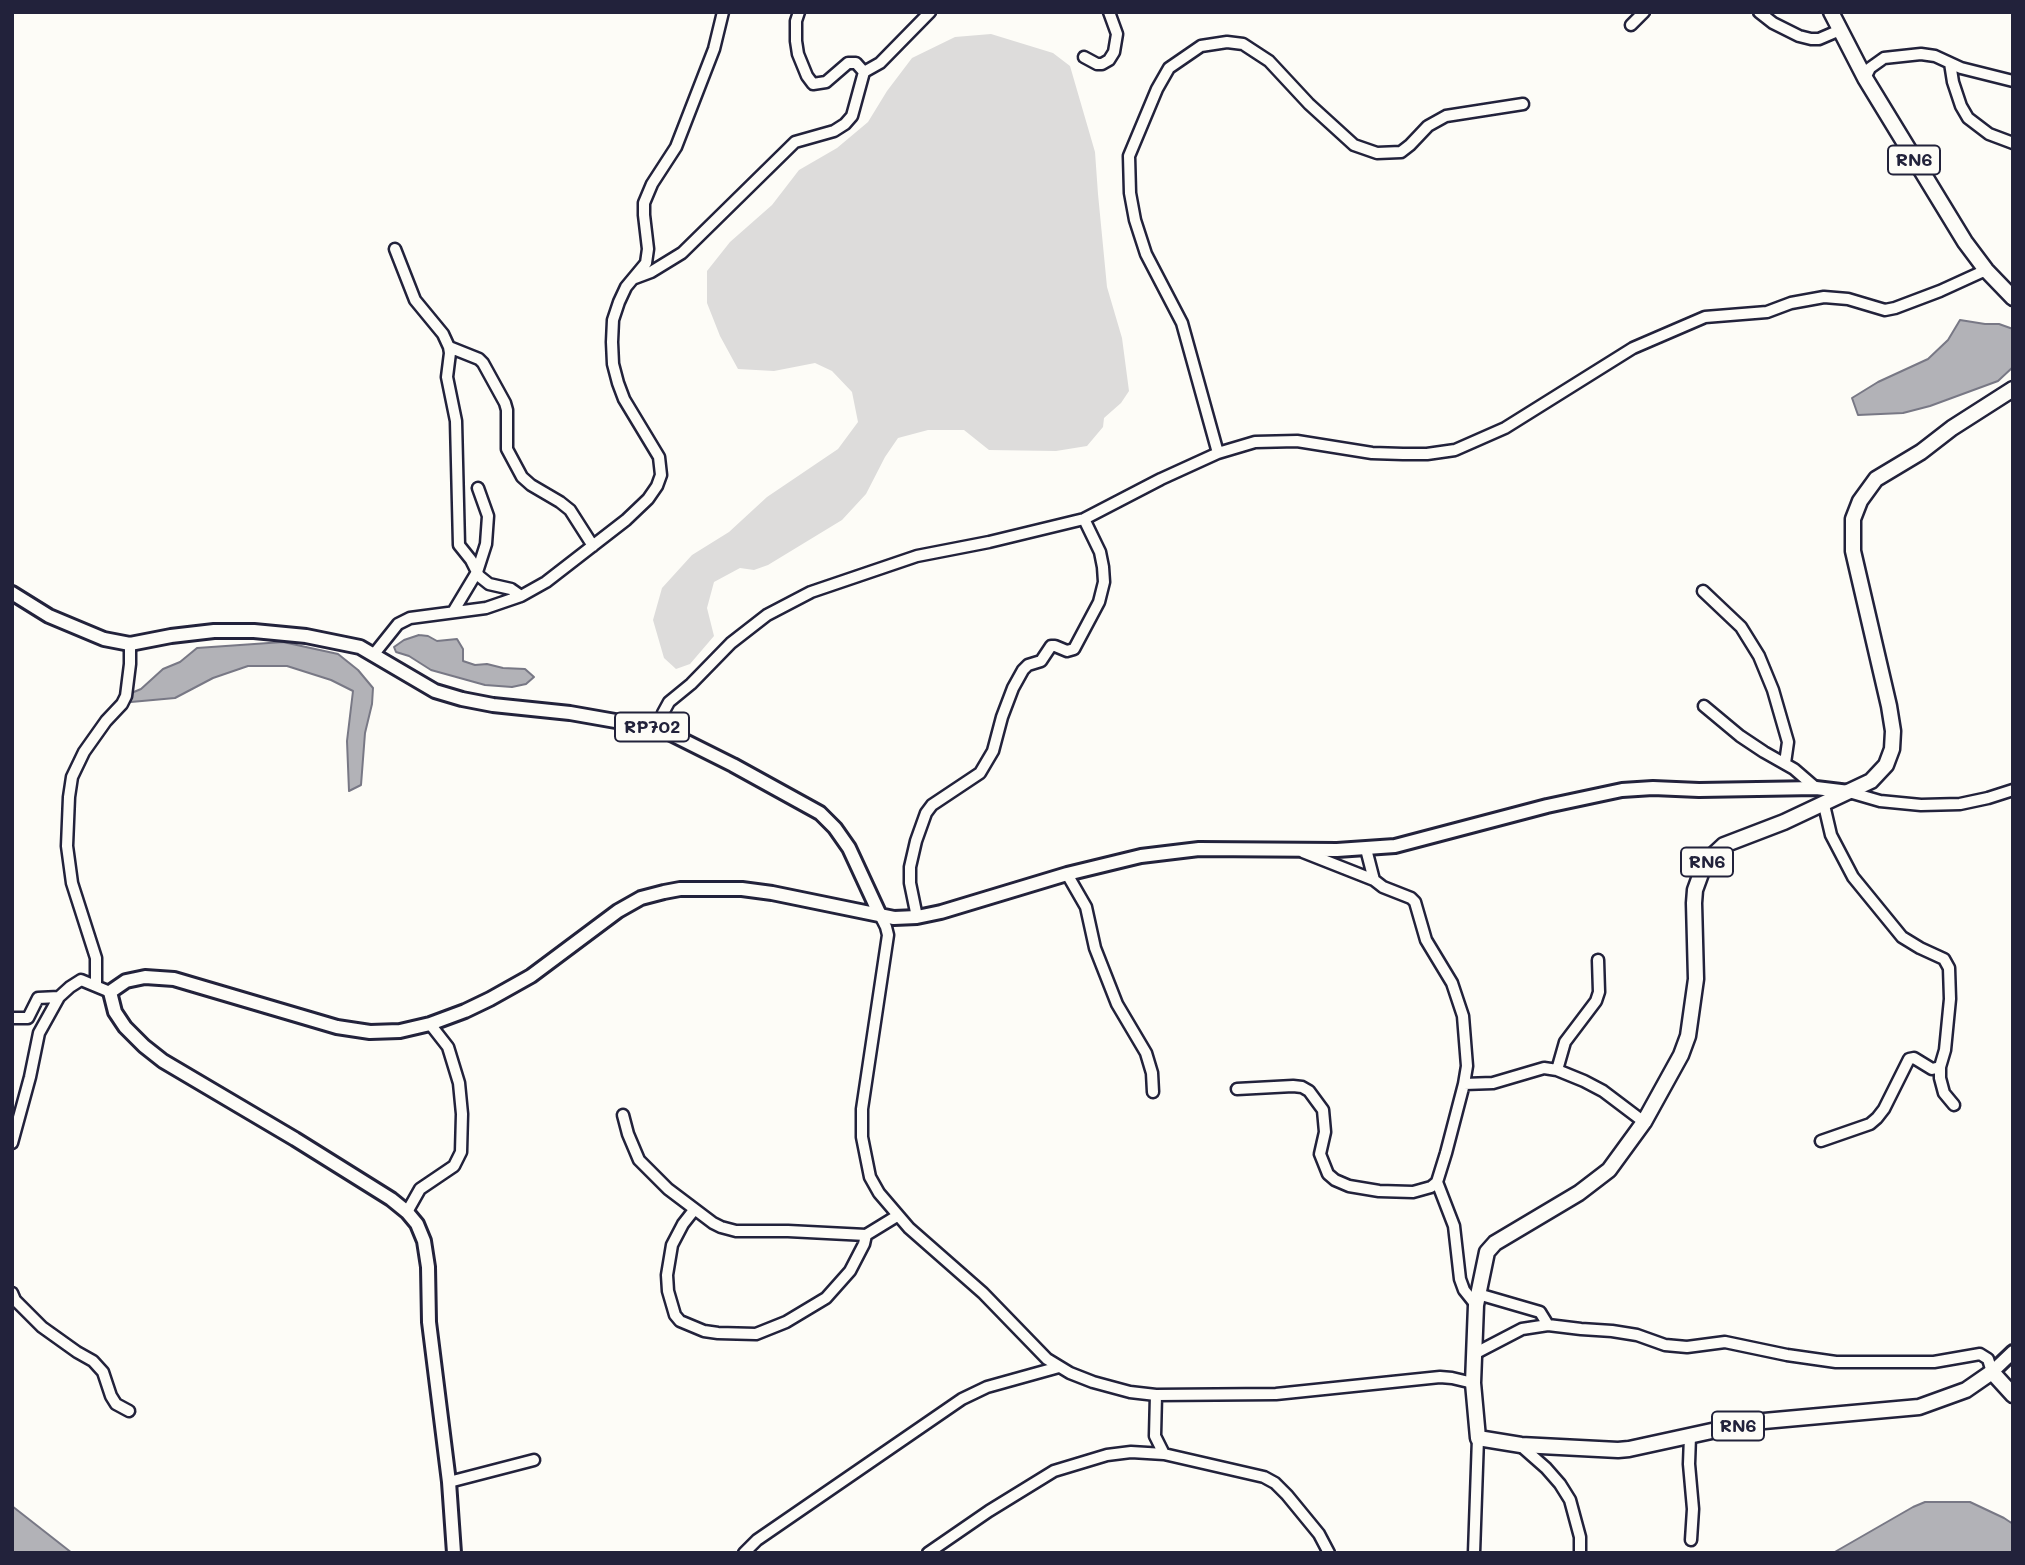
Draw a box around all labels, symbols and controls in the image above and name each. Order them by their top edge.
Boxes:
road number: RN6 [1888,146,1940,174]
road number: RP702 [615,712,689,742]
road number: RN6 [1681,848,1733,876]
road number: RN6 [1712,1412,1764,1441]

